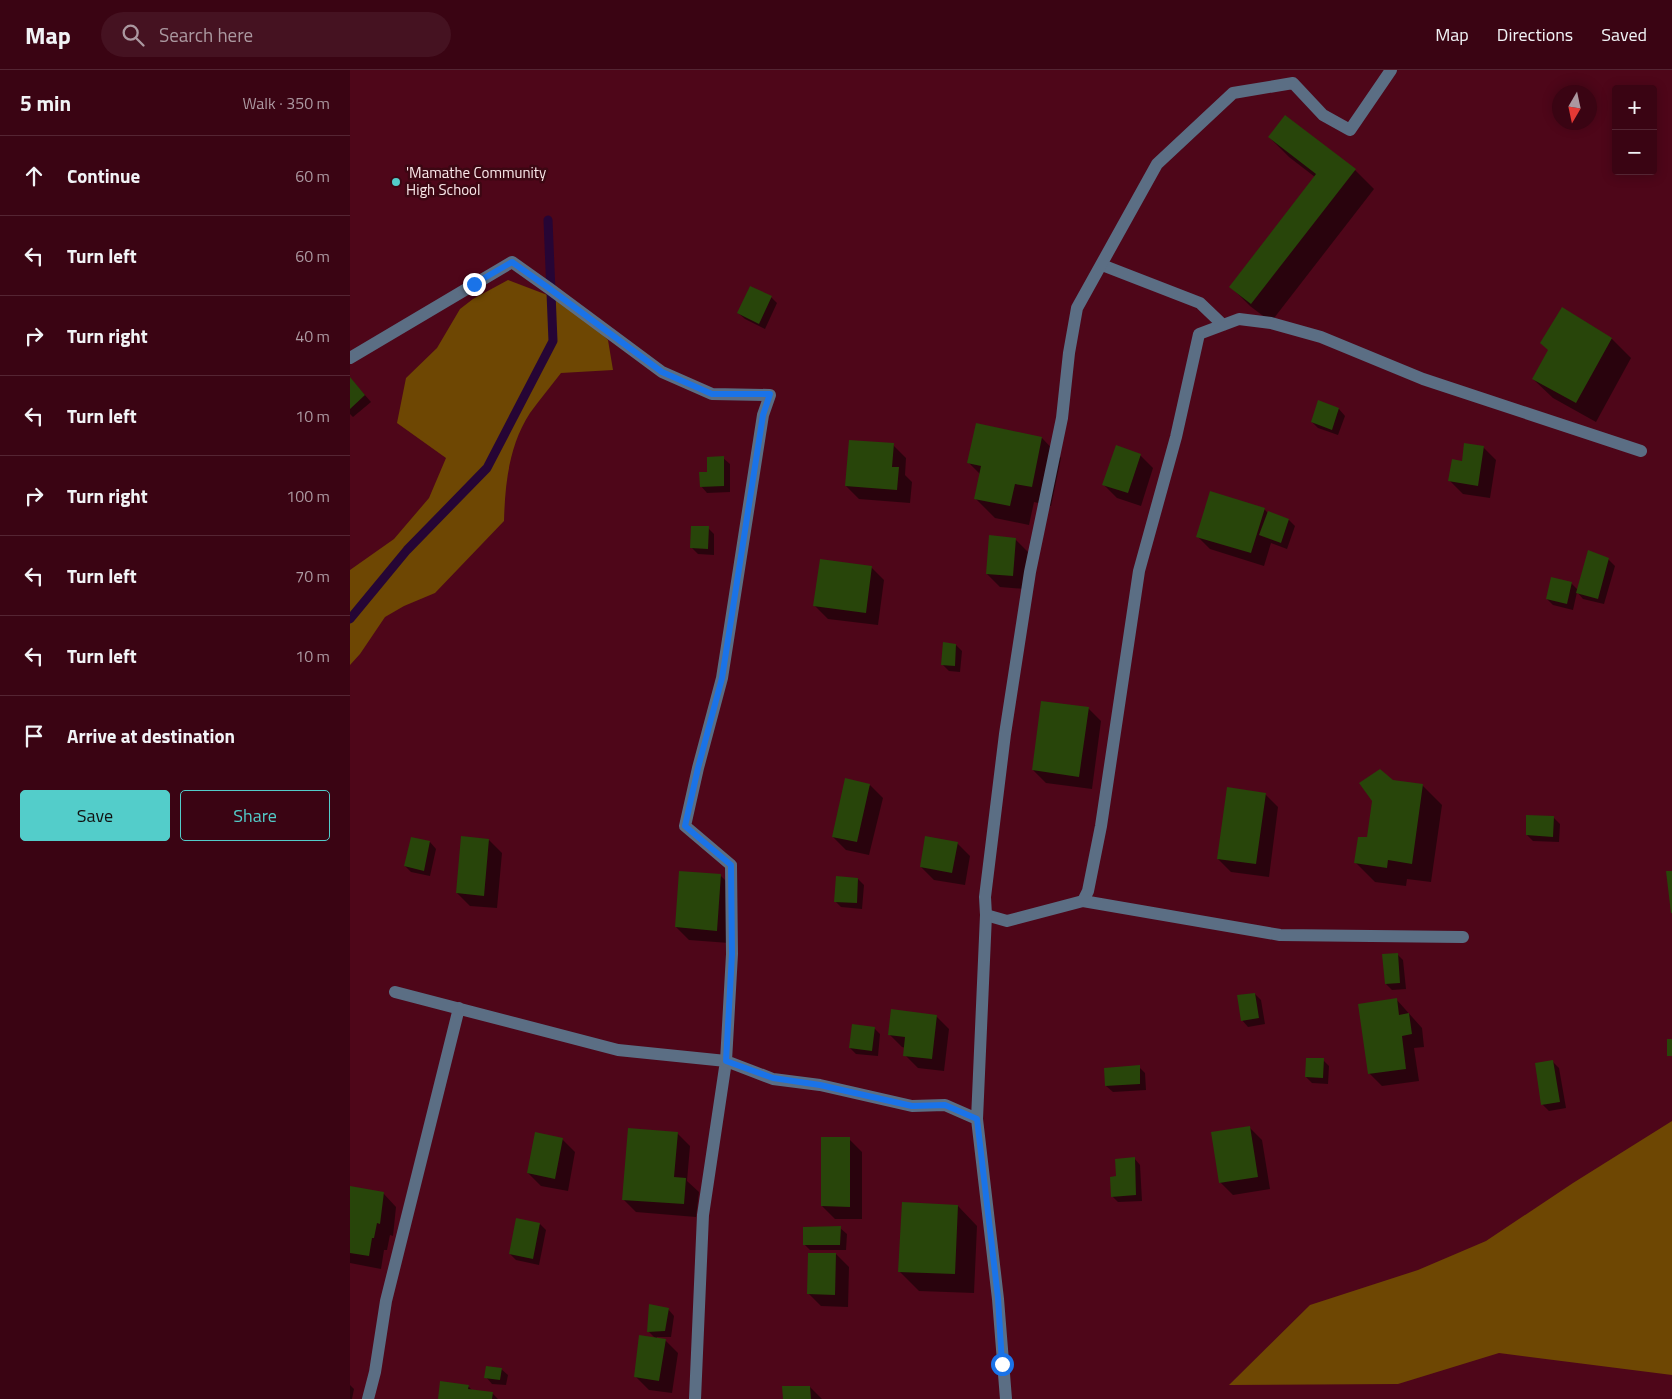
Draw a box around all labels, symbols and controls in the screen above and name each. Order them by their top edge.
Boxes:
search box [101,12,451,57]
text: Map [25,17,71,53]
text: Search here [159,20,253,49]
icon: search [119,21,147,49]
text: Map [1435,21,1469,48]
text: Directions [1497,21,1573,48]
text: Saved [1601,21,1647,48]
north arrow [1552,85,1597,130]
map controls [1612,85,1657,175]
button: + [1612,85,1657,130]
text: 5 min [20,87,71,119]
text: Walk · 350 m [242,91,330,115]
button: − [1612,130,1657,175]
text: Continue [67,161,140,190]
place label: 'Mamathe Community High School [406,161,546,201]
icon: ahead [20,162,48,190]
text: 60 m [295,164,330,188]
marker: 'Mamathe Community High School [390,176,402,188]
text: Turn left [67,241,137,270]
icon: left [20,242,48,270]
text: 60 m [295,244,330,268]
route end [463,273,486,296]
text: Turn right [67,321,148,350]
icon: right [20,322,48,350]
text: 40 m [295,324,330,348]
text: Turn left [67,401,137,430]
icon: left [20,402,48,430]
text: 10 m [295,404,330,428]
text: Turn right [67,481,148,510]
icon: right [20,482,48,510]
text: 100 m [286,484,330,508]
text: Turn left [67,561,137,590]
icon: left [20,562,48,590]
text: 70 m [295,564,330,588]
text: Turn left [67,641,137,670]
icon: left [20,642,48,670]
text: 10 m [295,644,330,668]
text: Arrive at destination [67,721,235,750]
icon: arrive [20,722,48,750]
button: Save [20,790,170,841]
button: Share [180,790,330,841]
route start [991,1353,1014,1376]

